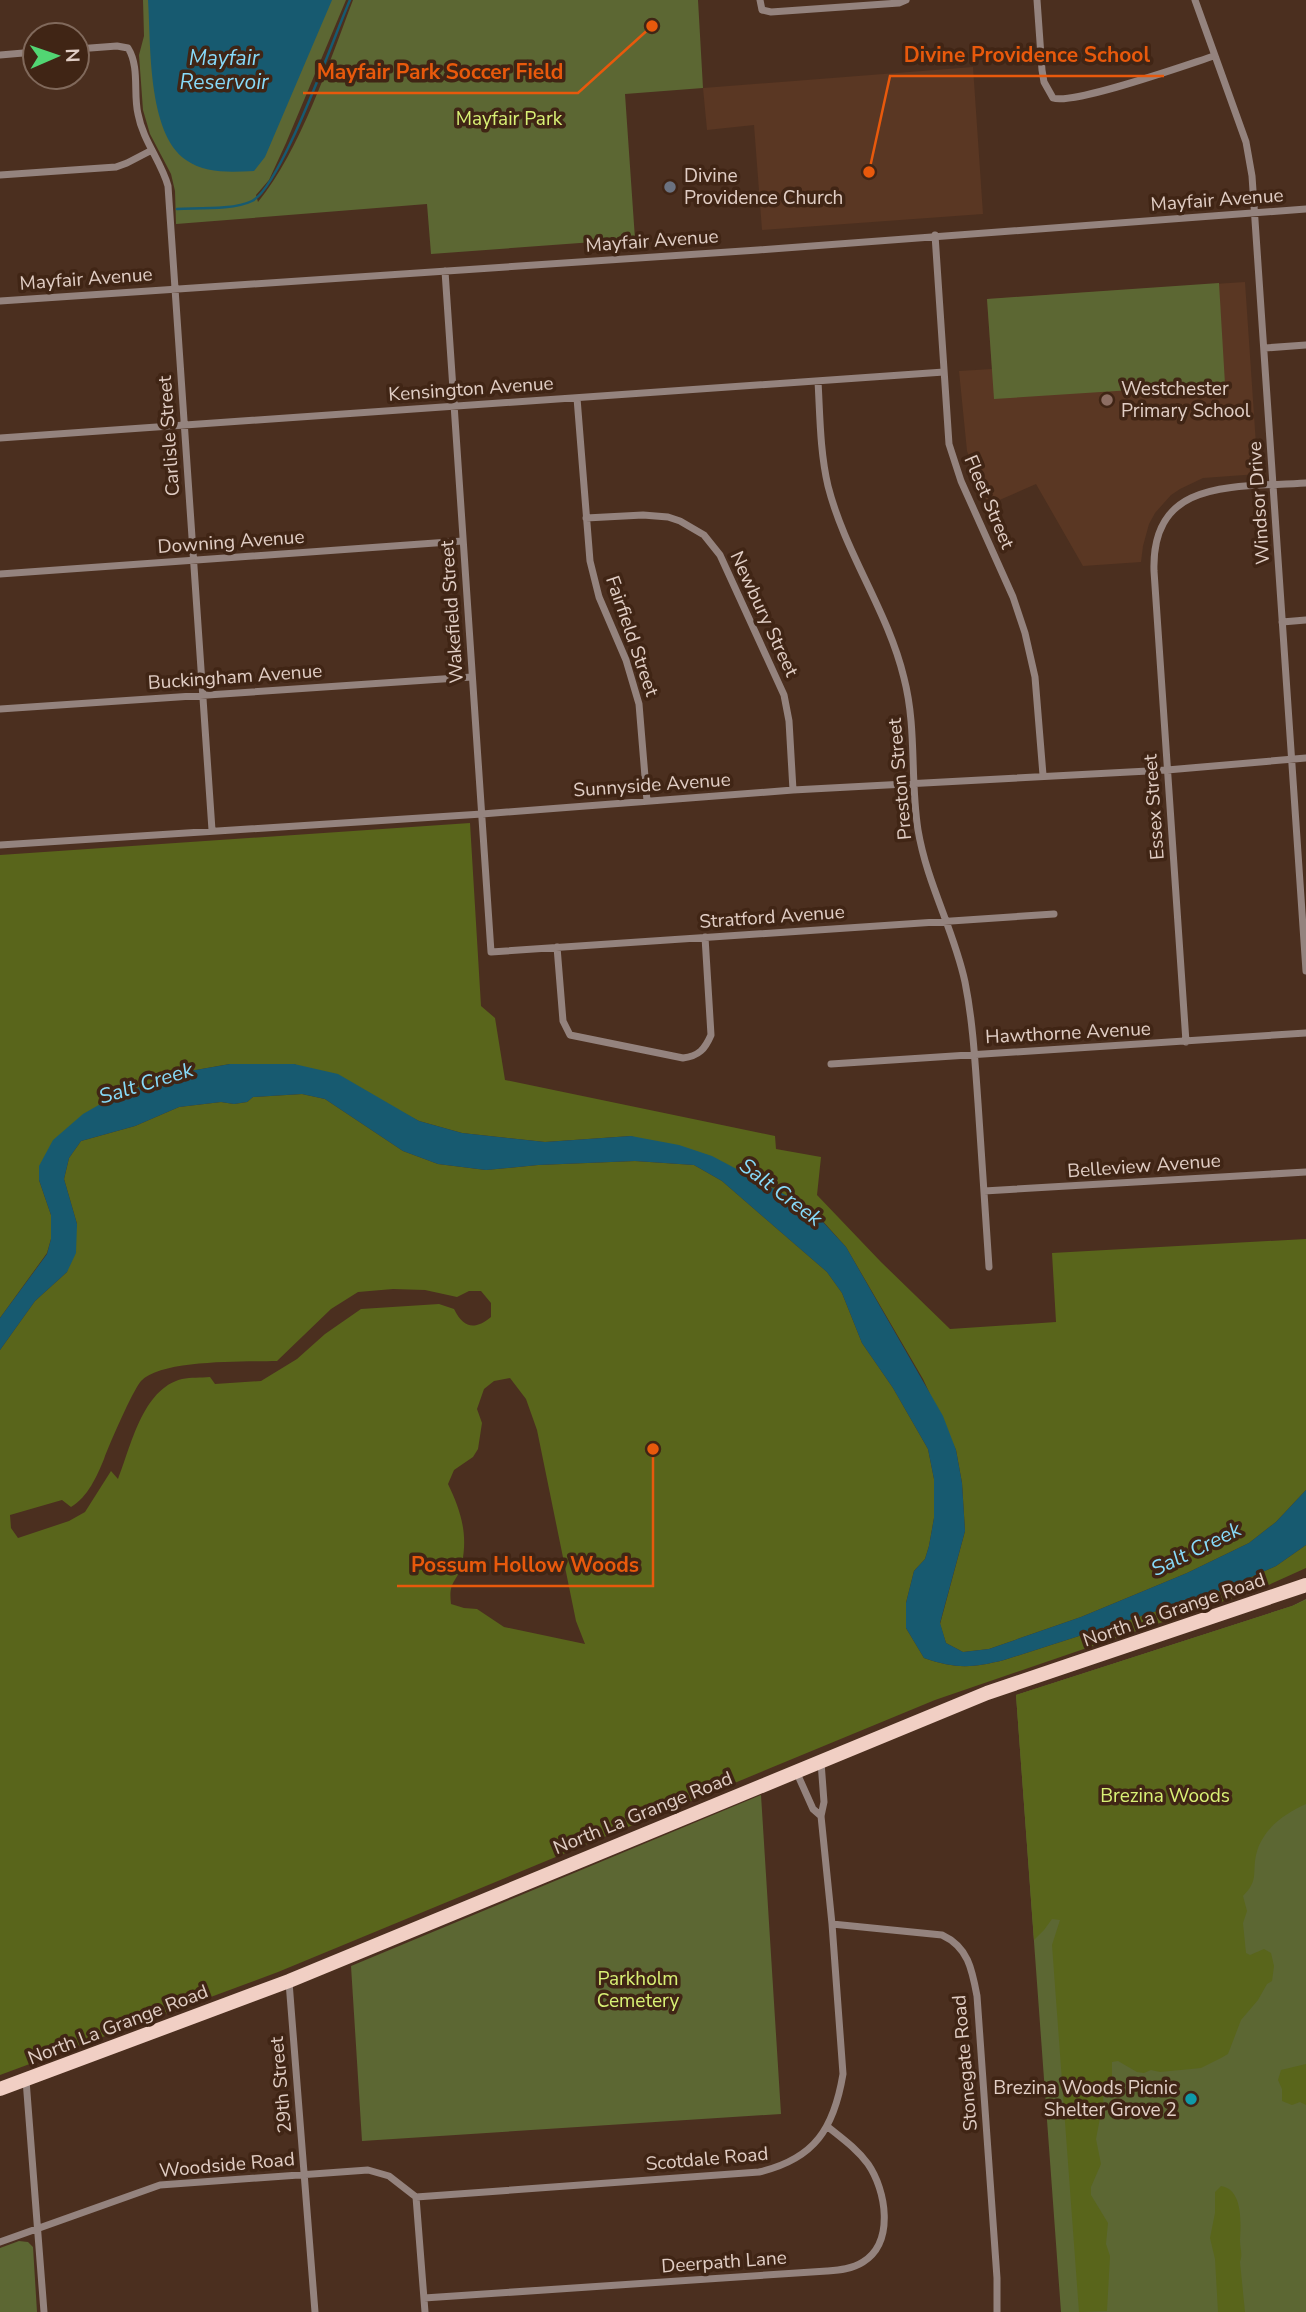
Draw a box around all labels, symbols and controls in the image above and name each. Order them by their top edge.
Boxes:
north arrow [21,21,91,91]
callout: Divine Providence School [890,34,1164,76]
text: Divine Providence School [904,41,1150,69]
water label: Mayfair Reservoir [179,44,269,96]
text: N [59,48,85,63]
callout: Mayfair Park Soccer Field [303,51,578,93]
text: Mayfair Park Soccer Field [317,58,563,86]
park label: Mayfair Park [456,106,563,132]
place label: Divine Providence Church [684,163,843,211]
marker: Divine Providence Church [662,179,678,195]
street label: Mayfair Avenue [1150,182,1284,218]
street label: Mayfair Avenue [585,223,719,259]
street label: Mayfair Avenue [19,261,153,297]
street label: Kensington Avenue [388,370,554,408]
street label: Carlisle Street [152,374,186,497]
place label: Westchester Primary School [1121,376,1251,424]
marker: Westchester Primary School [1099,392,1115,408]
street label: Windsor Drive [1242,440,1276,566]
street label: Fleet Street [958,451,1021,553]
street label: Downing Avenue [157,524,305,560]
street label: Wakefield Street [434,539,470,684]
street label: Newbury Street [724,547,805,681]
street label: Fairfield Street [599,572,665,700]
street label: Buckingham Avenue [147,658,323,696]
street label: Preston Street [882,717,918,841]
street label: Essex Street [1137,753,1171,861]
street label: Sunnyside Avenue [572,767,732,803]
street label: Stratford Avenue [698,899,846,935]
street label: Hawthorne Avenue [985,1016,1151,1050]
water label: Salt Creek [95,1055,197,1111]
street label: Belleview Avenue [1066,1148,1222,1184]
water label: Salt Creek [734,1152,829,1233]
water label: Salt Creek [1146,1515,1246,1583]
callout: Possum Hollow Woods [397,1544,653,1586]
text: Possum Hollow Woods [411,1551,639,1579]
street label: North La Grange Road [1079,1567,1269,1653]
street label: North La Grange Road [549,1765,737,1861]
park label: Brezina Woods [1100,1783,1230,1809]
park label: Parkholm Cemetery [597,1966,679,2014]
street label: North La Grange Road [24,1979,212,2071]
street label: Stonegate Road [946,1994,984,2132]
street label: 29th Street [264,2035,298,2134]
place label: Brezina Woods Picnic Shelter Grove 2 [993,2075,1177,2123]
marker: Brezina Woods Picnic Shelter Grove 2 [1183,2091,1199,2107]
street label: Scotdale Road [644,2141,770,2177]
street label: Woodside Road [158,2146,296,2184]
street label: Deerpath Lane [660,2245,788,2279]

